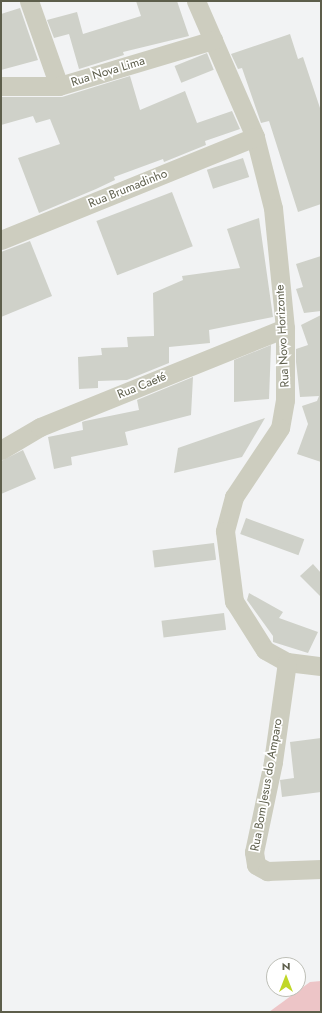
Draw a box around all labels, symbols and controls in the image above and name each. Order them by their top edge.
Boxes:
street label: Rua Nova Lima [69,54,147,90]
street label: Rua Brumadinho [86,167,170,211]
street label: Rua Novo Horizonte [273,284,293,388]
street label: Rua Caeté [115,370,169,402]
street label: Rua Bom Jesus do Amparo [248,717,286,853]
north arrow [266,957,306,997]
text: N [282,958,290,974]

